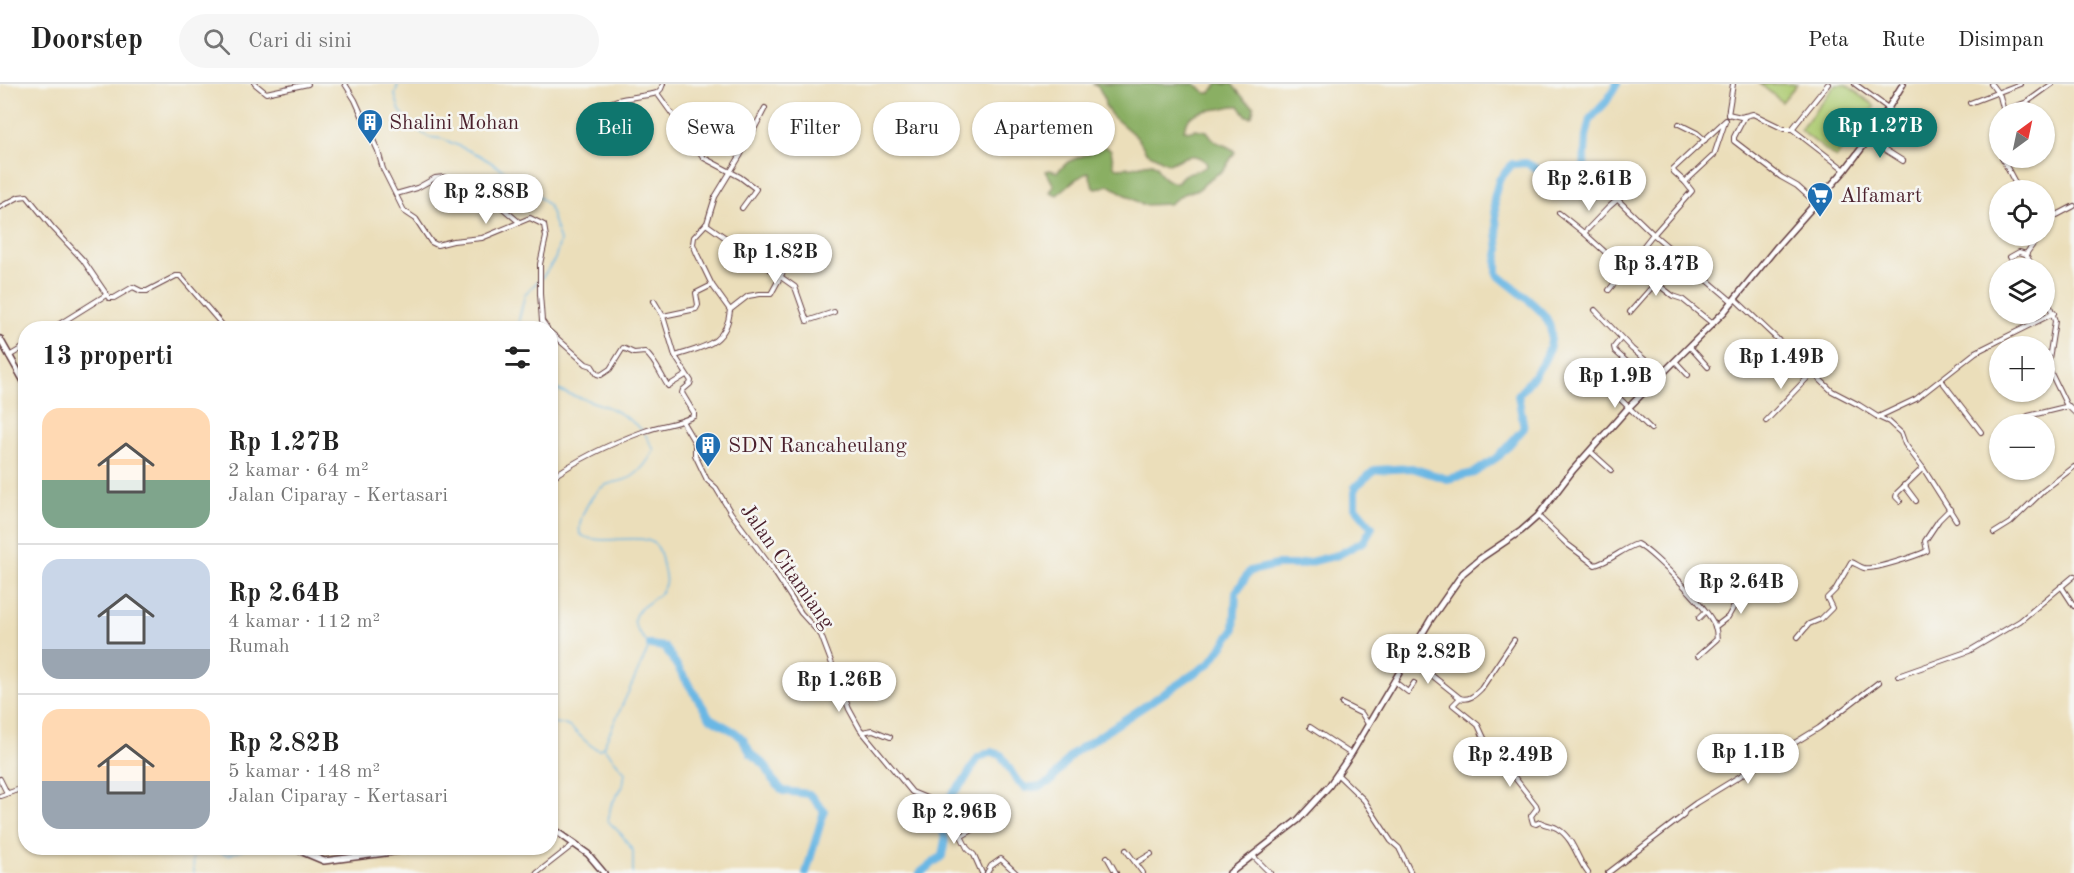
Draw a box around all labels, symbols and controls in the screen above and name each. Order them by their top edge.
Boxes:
search box [179,14,599,68]
icon: search [200,25,233,58]
text: Doorstep [30,27,143,55]
text: Cari di sini [248,30,352,52]
text: Peta [1808,30,1849,51]
text: Rute [1882,30,1925,51]
text: Disimpan [1958,30,2044,51]
chip: Beli [576,102,654,156]
chip: Sewa [666,102,756,156]
chip: Filter [768,102,861,156]
chip: Baru [873,102,960,156]
chip: Apartemen [972,102,1115,156]
north arrow [1989,102,2055,168]
map controls [1989,102,2055,480]
building icon: Shalini Mohan [355,107,385,145]
pin: Rp 1.27B [1818,108,1942,159]
place label: Shalini Mohan [389,113,519,134]
text: Rp 1.27B [1837,117,1923,137]
pin: Rp 2.61B [1527,161,1651,212]
text: Rp 2.61B [1546,170,1632,190]
pin: Rp 2.88B [424,174,548,225]
supermarket icon: Alfamart [1805,180,1835,218]
button: locate [1989,180,2055,246]
text: Rp 2.88B [443,183,529,203]
place label: Alfamart [1840,186,1922,207]
pin: Rp 1.82B [713,234,837,285]
text: Rp 1.82B [732,243,818,263]
pin: Rp 3.47B [1594,246,1718,297]
text: Rp 3.47B [1613,255,1699,275]
button: layers [1989,258,2055,324]
button: + [1989,336,2055,402]
pin: Rp 1.49B [1719,339,1843,390]
icon: filters [501,341,534,374]
text: 13 properti [42,344,173,370]
text: Rp 1.49B [1738,348,1824,368]
pin: Rp 1.9B [1560,358,1670,409]
text: Rp 1.9B [1578,367,1652,387]
button: − [1989,414,2055,480]
text: Rp 1.27B [228,430,339,456]
building icon: SDN Rancaheulang [693,430,723,468]
icon: home [90,432,162,504]
place label: SDN Rancaheulang [728,436,907,457]
text: 2 kamar · 64 m² [228,461,369,481]
text: Jalan Ciparay - Kertasari [228,486,448,506]
street label: Jalan Citamiang [736,500,838,634]
pin: Rp 2.64B [1679,564,1803,615]
text: Rp 2.64B [1698,573,1784,593]
text: Rp 2.64B [228,581,339,607]
icon: home [90,583,162,655]
text: 4 kamar · 112 m² [228,612,380,632]
pin: Rp 2.82B [1366,634,1490,685]
text: Rumah [228,637,290,657]
text: Rp 2.82B [1385,643,1471,663]
pin: Rp 1.26B [777,662,901,713]
text: Rp 1.26B [796,671,882,691]
text: Rp 2.82B [228,731,339,757]
icon: home [90,733,162,805]
pin: Rp 1.1B [1693,734,1803,785]
pin: Rp 2.49B [1448,737,1572,788]
text: Rp 1.1B [1711,743,1785,763]
text: Rp 2.49B [1467,746,1553,766]
text: 5 kamar · 148 m² [228,762,380,782]
text: Jalan Ciparay - Kertasari [228,787,448,807]
pin: Rp 2.96B [892,794,1016,845]
text: Rp 2.96B [911,803,997,823]

